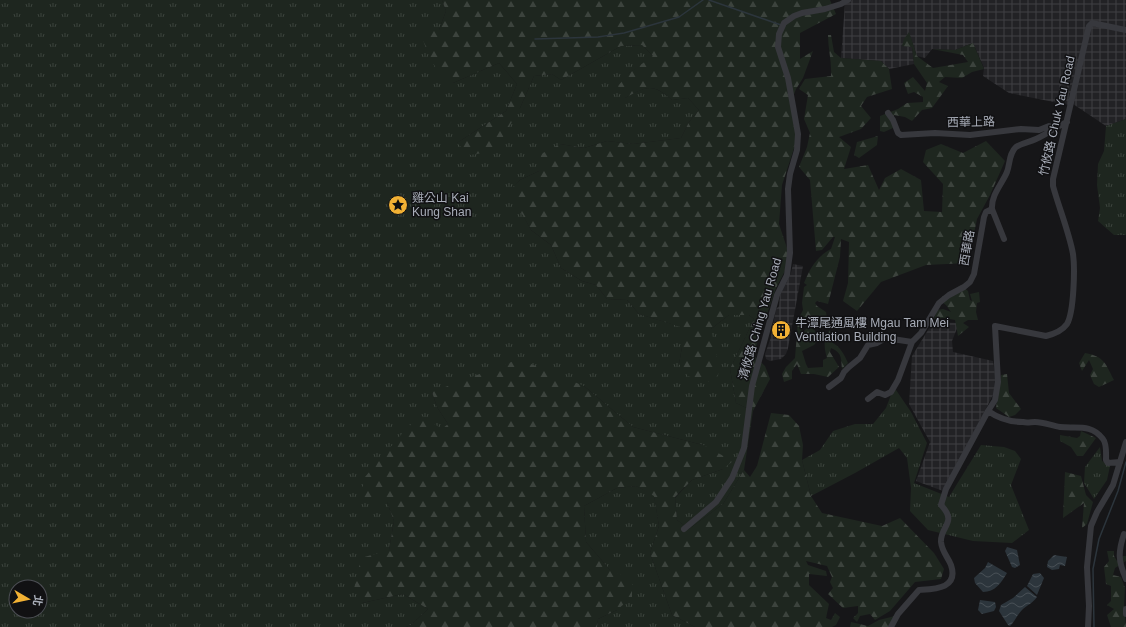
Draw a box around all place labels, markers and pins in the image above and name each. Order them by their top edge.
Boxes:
place label: 雞公山 Kai Kung Shan [412,191,471,219]
place icon: 雞公山 Kai Kung Shan [387,194,409,216]
place label: 牛潭尾通風樓 Mgau Tam Mei Ventilation Building [795,316,949,344]
building icon: 牛潭尾通風樓 Mgau Tam Mei Ventilation Building [770,319,792,341]

